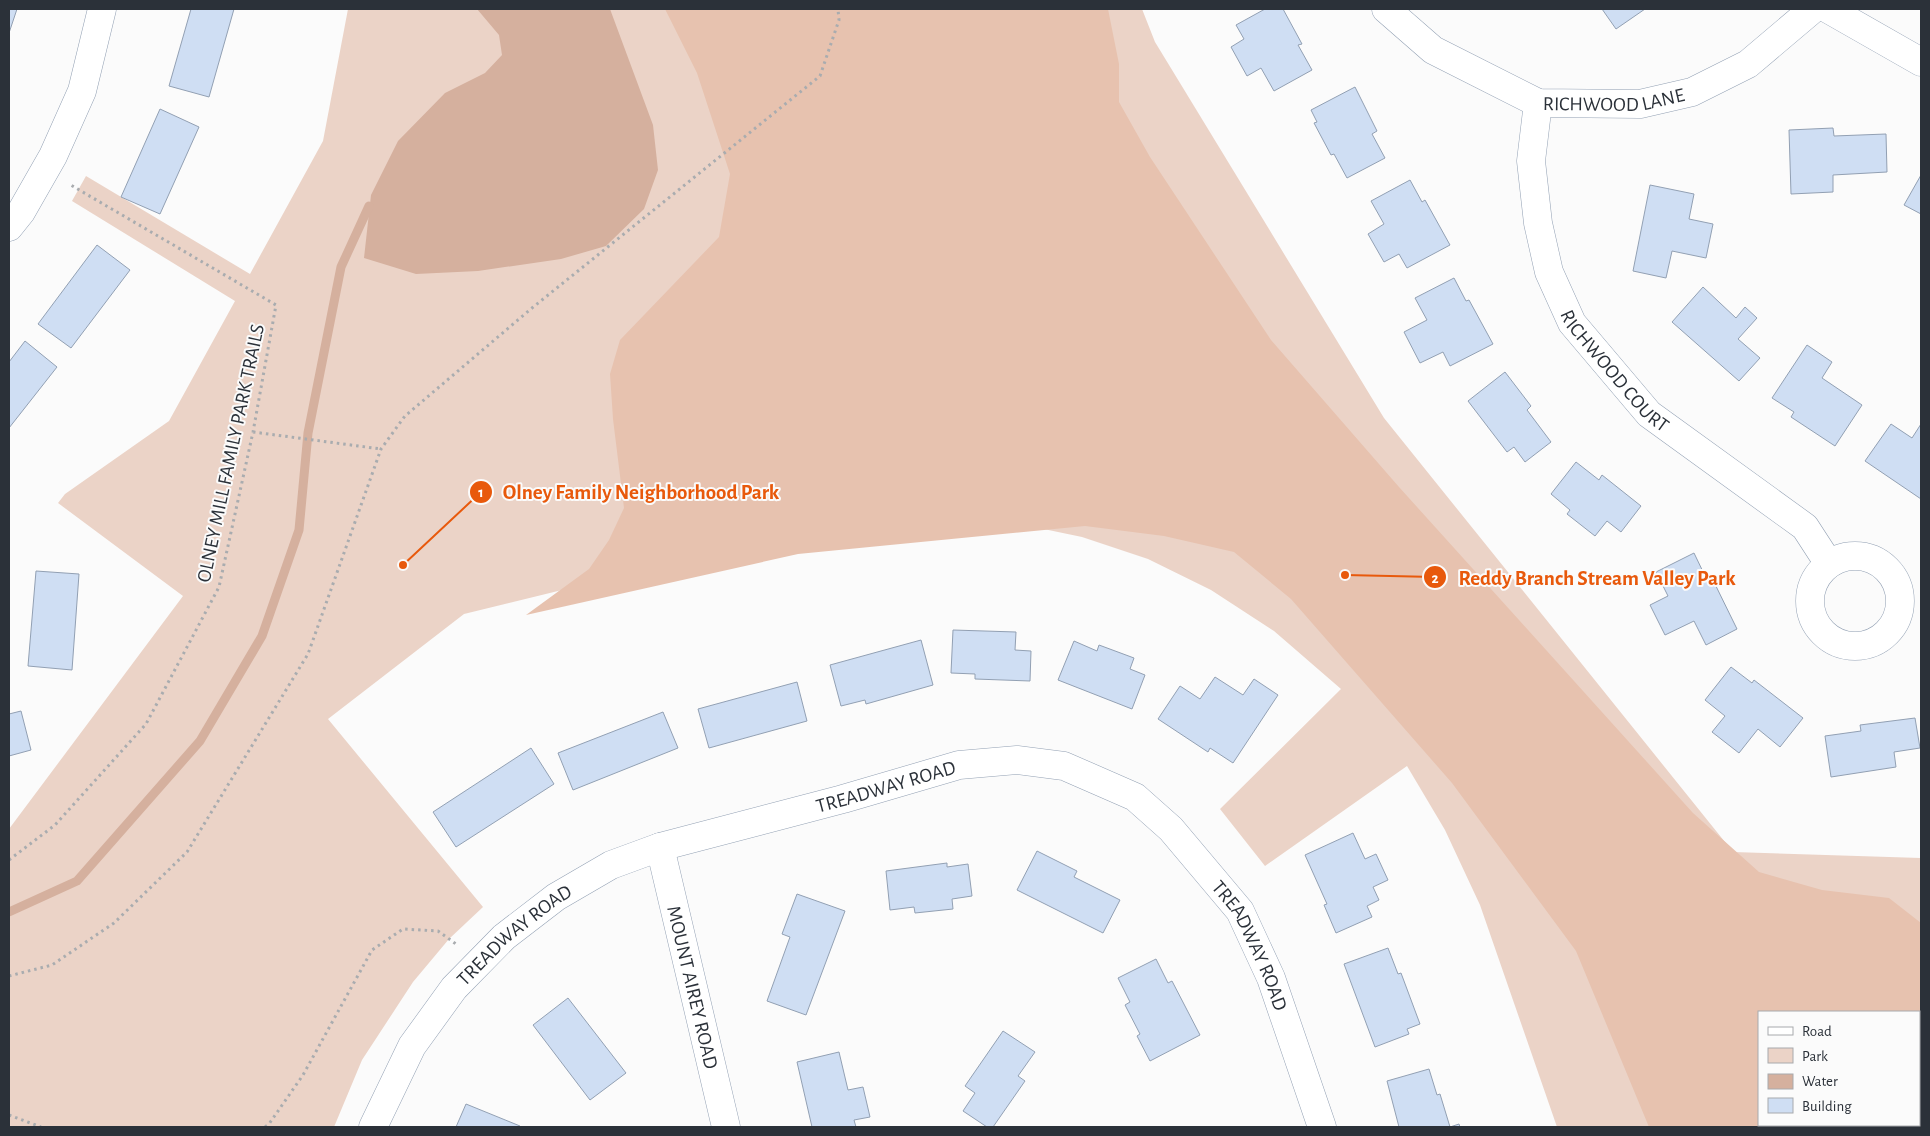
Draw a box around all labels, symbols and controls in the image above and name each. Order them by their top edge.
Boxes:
street label: RICHWOOD LANE [1543,85,1687,115]
street label: RICHWOOD COURT [1556,307,1672,436]
street label: OLNEY MILL FAMILY PARK TRAILS [194,322,268,584]
callout: Olney Family Neighborhood Park [468,474,790,510]
text: Olney Family Neighborhood Park [503,482,780,503]
text: 1 [478,485,484,500]
callout: Reddy Branch Stream Valley Park [1423,559,1745,595]
text: Reddy Branch Stream Valley Park [1458,568,1736,589]
text: 2 [1431,571,1439,586]
street label: TREADWAY ROAD [814,758,958,817]
street label: TREADWAY ROAD [1208,877,1290,1013]
street label: TREADWAY ROAD [453,881,575,990]
street label: MOUNT AIREY ROAD [663,904,721,1071]
legend [1758,1011,1920,1126]
text: Road [1802,1024,1832,1039]
text: Park [1802,1049,1828,1064]
text: Water [1802,1074,1838,1089]
text: Building [1802,1099,1852,1114]

